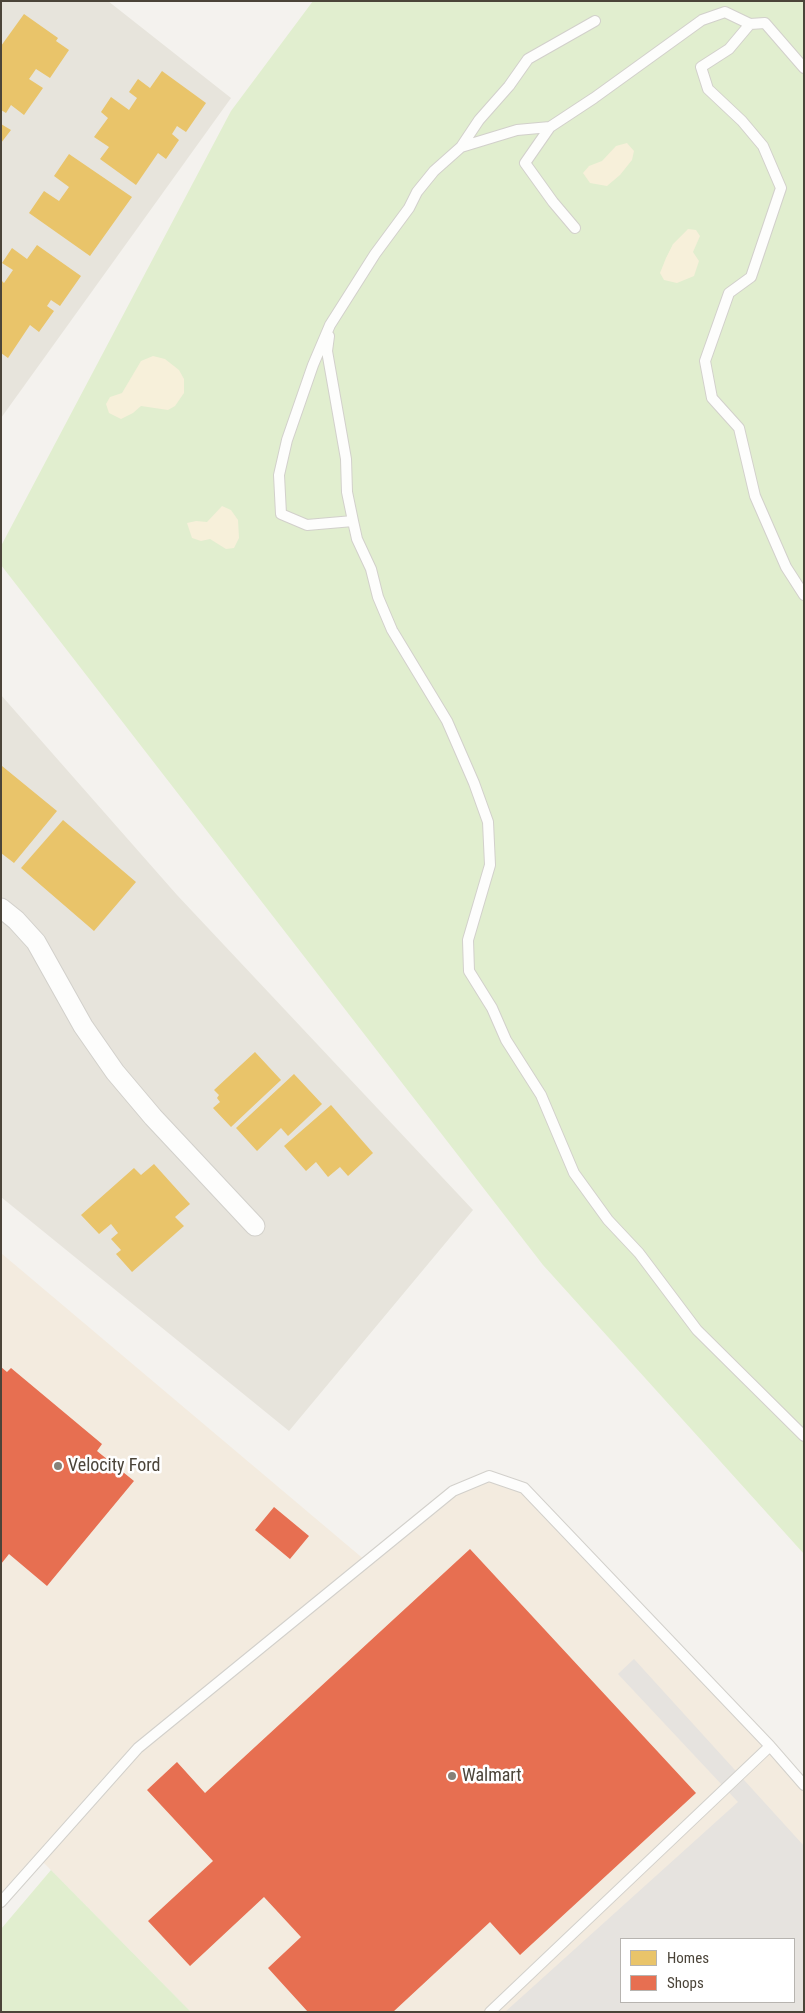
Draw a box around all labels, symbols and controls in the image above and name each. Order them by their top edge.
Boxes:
place label: Velocity Ford [68,1455,160,1477]
marker: Velocity Ford [52,1460,64,1472]
place label: Walmart [462,1765,522,1787]
marker: Walmart [446,1770,458,1782]
legend [620,1938,795,2003]
text: Homes [667,1949,709,1967]
text: Shops [667,1974,704,1992]

